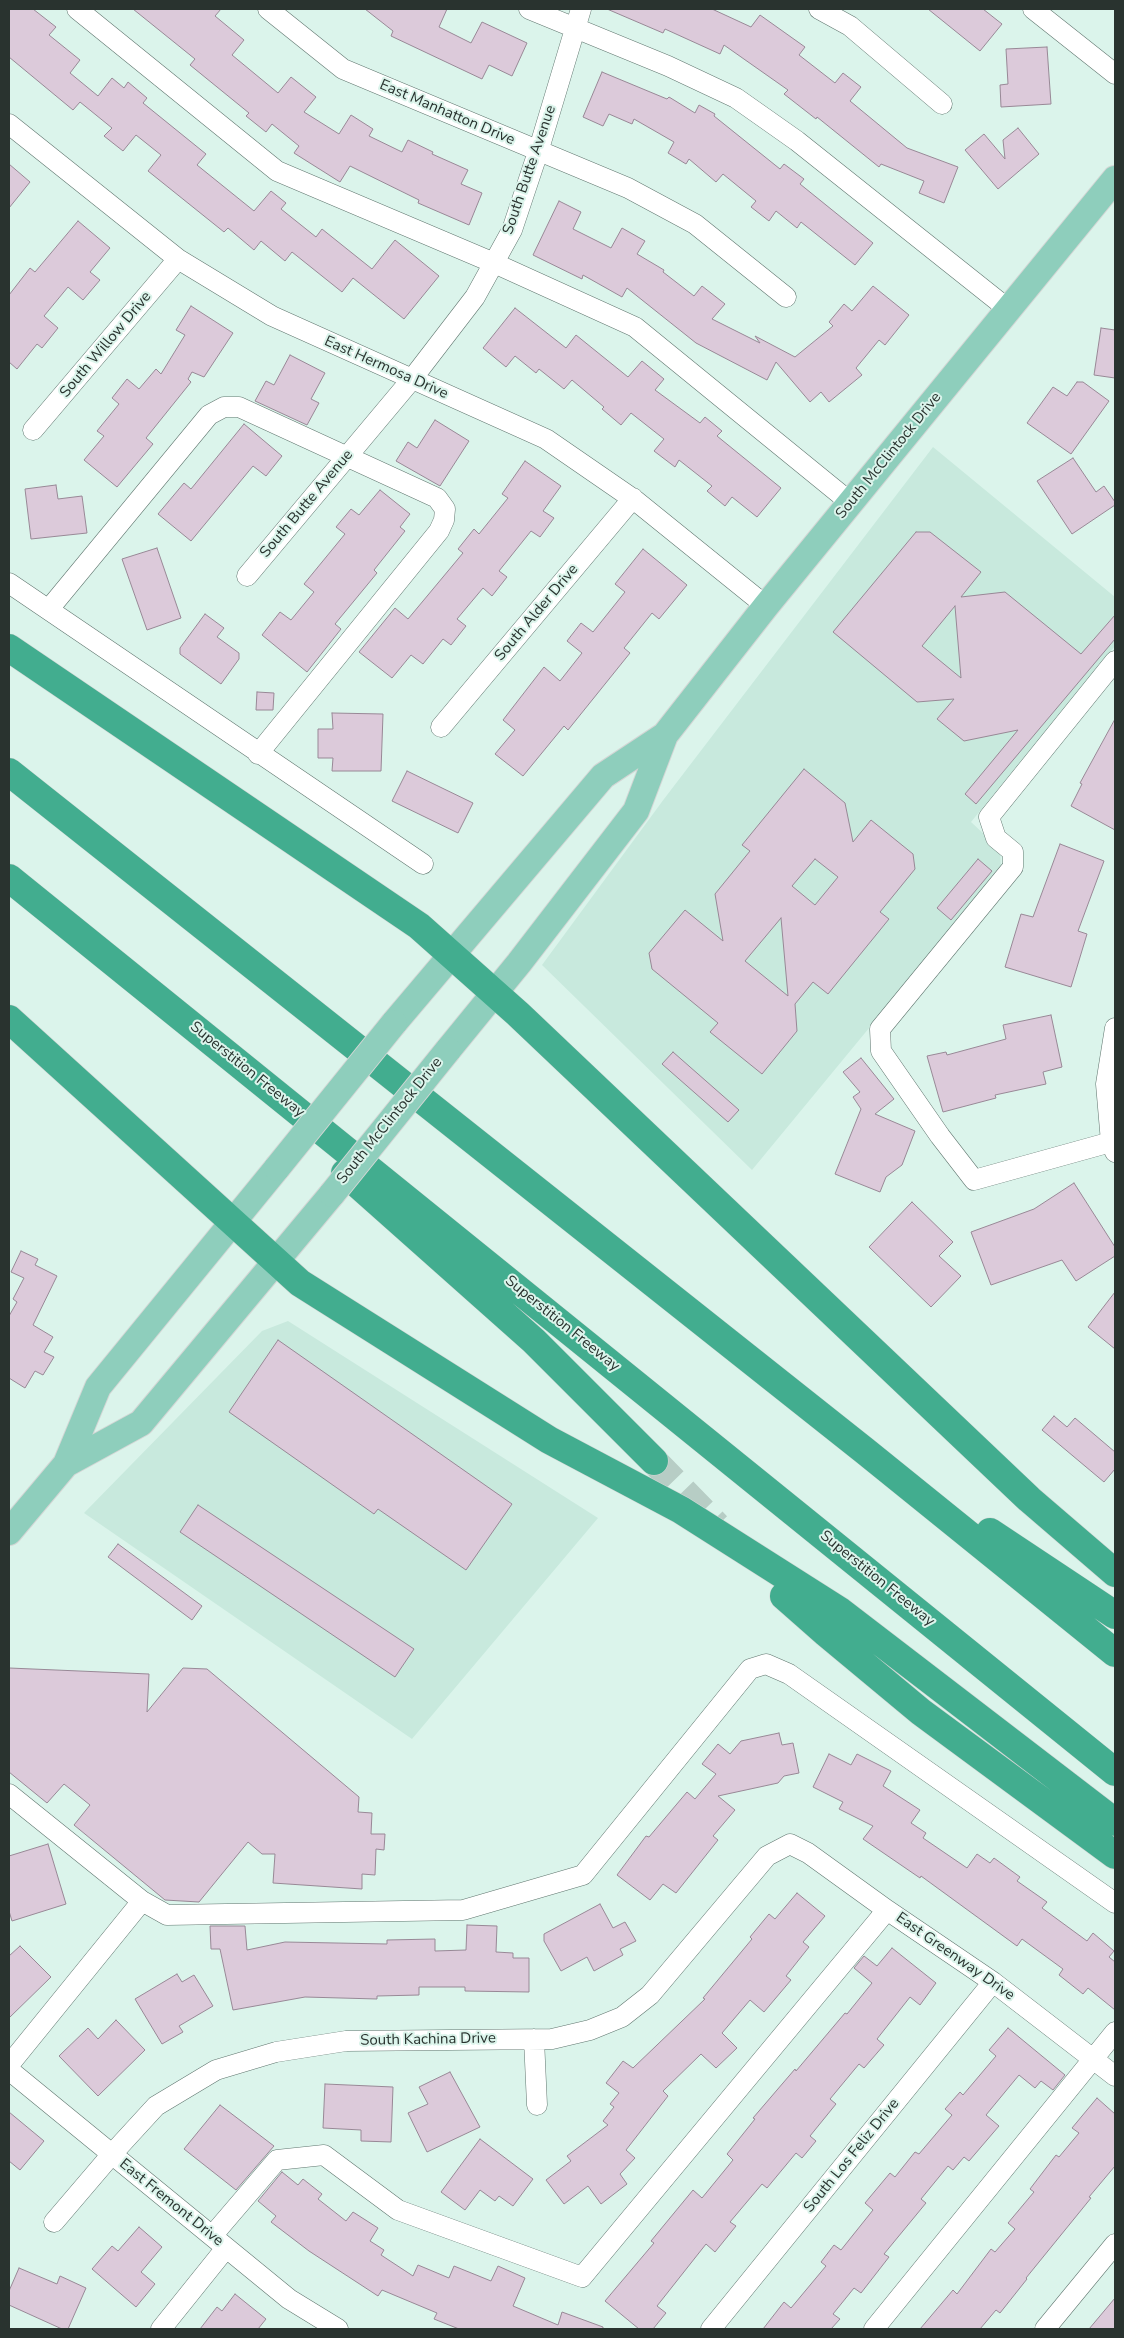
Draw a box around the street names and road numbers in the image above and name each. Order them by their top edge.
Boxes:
street label: East Manhatton Drive [377,76,517,150]
street label: South Butte Avenue [499,103,561,237]
street label: South Willow Drive [56,288,156,402]
street label: East Hermosa Drive [321,333,451,403]
street label: South McClintock Drive [833,389,945,523]
street label: South Butte Avenue [257,446,357,562]
street label: South Alder Drive [491,561,583,665]
street label: Superstition Freeway [186,1018,308,1122]
street label: South McClintock Drive [334,1054,446,1188]
street label: Superstition Freeway [501,1272,623,1376]
street label: Superstition Freeway [816,1527,938,1631]
street label: East Greenway Drive [892,1909,1018,2005]
street label: South Kachina Drive [360,2030,496,2050]
street label: South Los Feliz Drive [801,2095,903,2217]
street label: East Fremont Drive [115,2156,227,2250]

